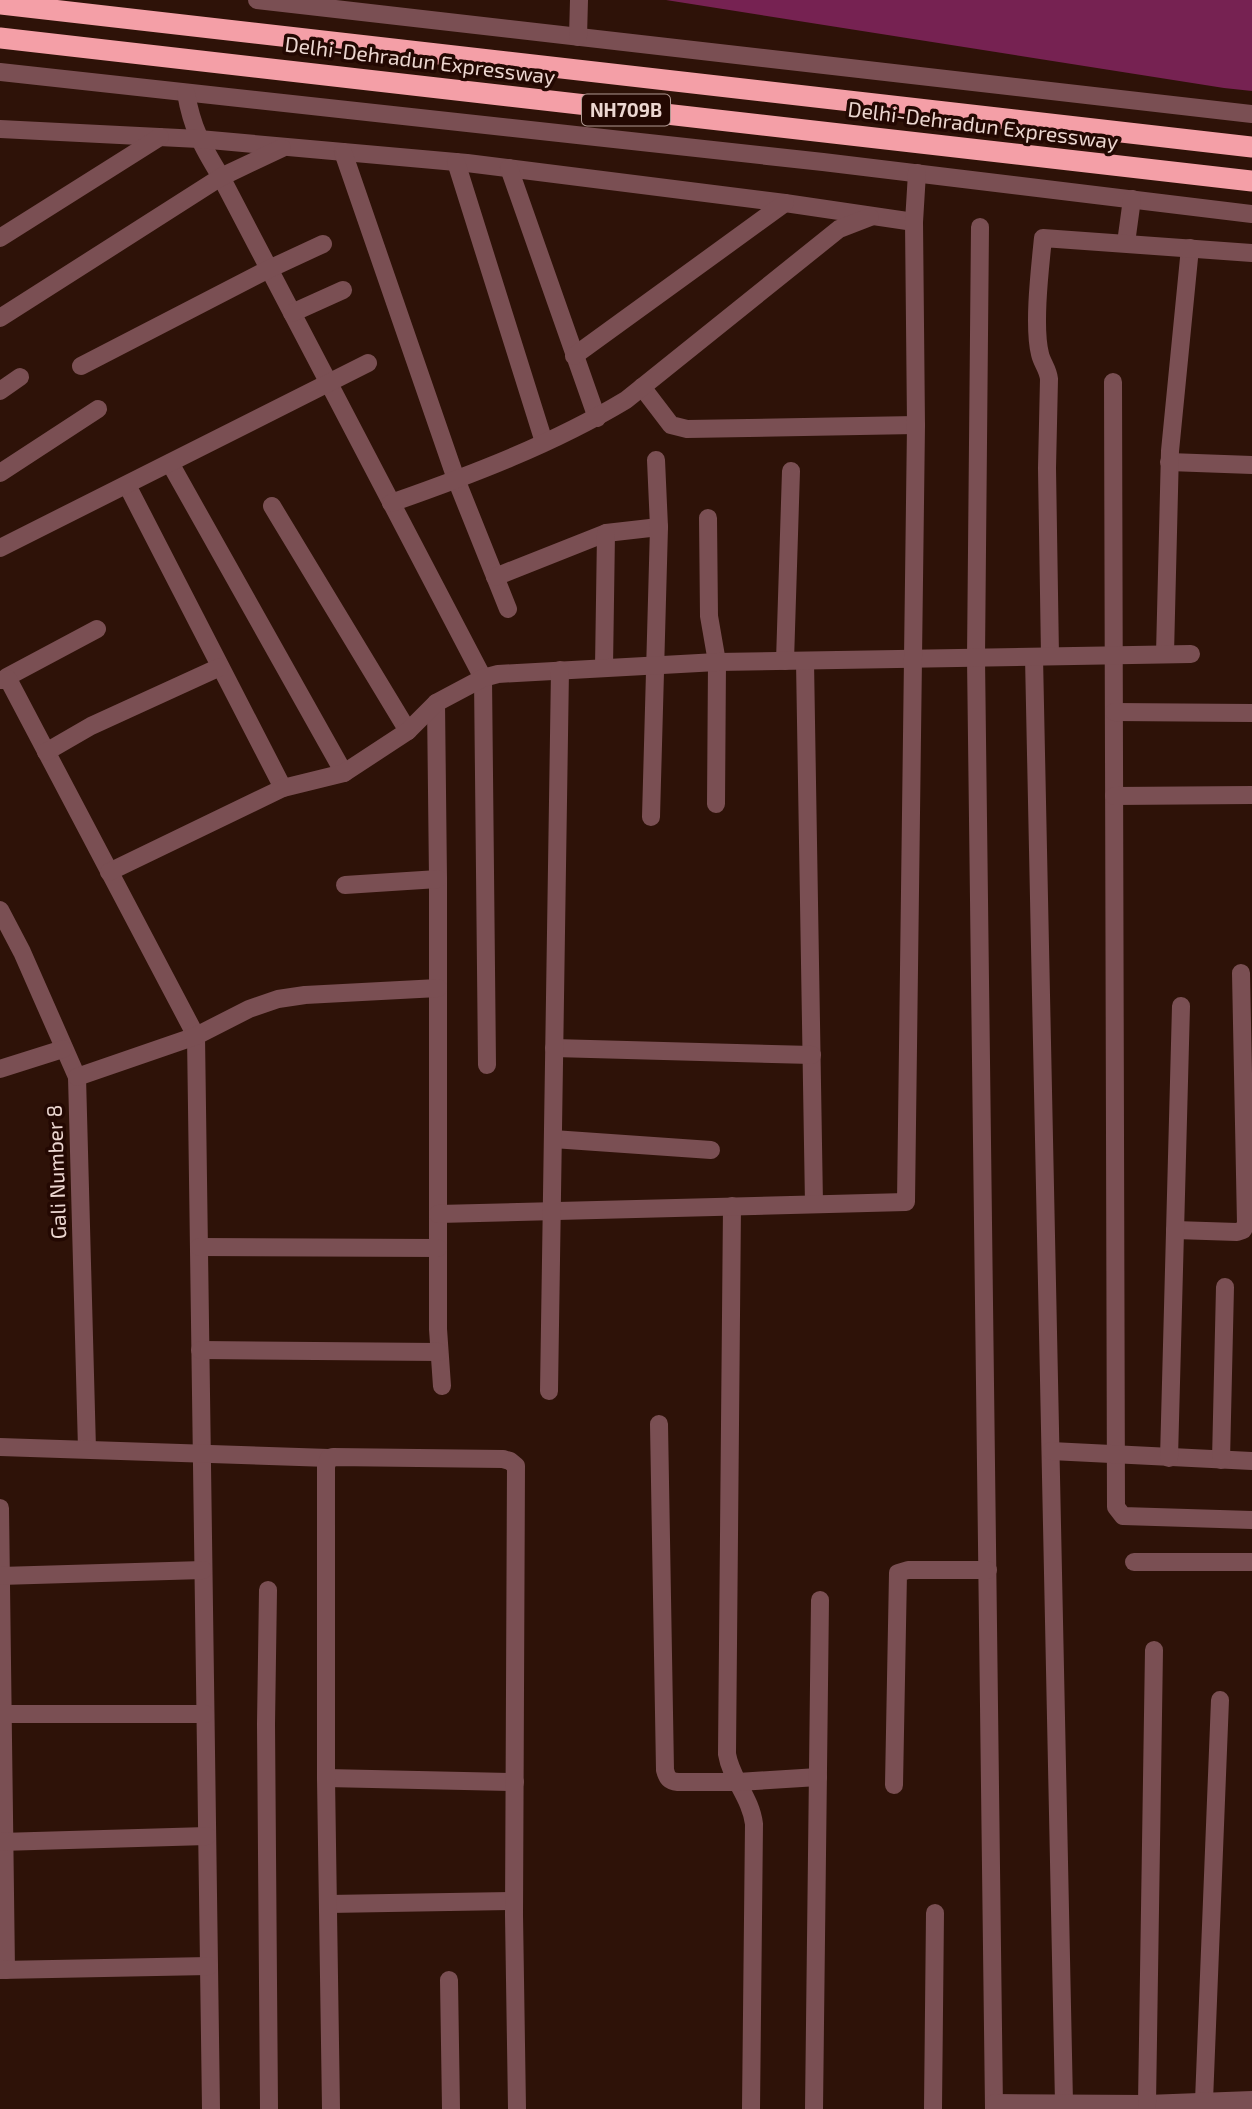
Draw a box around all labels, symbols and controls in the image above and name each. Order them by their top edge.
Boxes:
street label: Delhi-Dehradun Expressway [284,31,557,89]
road number: NH709B [582,94,670,125]
street label: Delhi-Dehradun Expressway [847,96,1120,154]
street label: Gali Number 8 [41,1104,70,1240]

